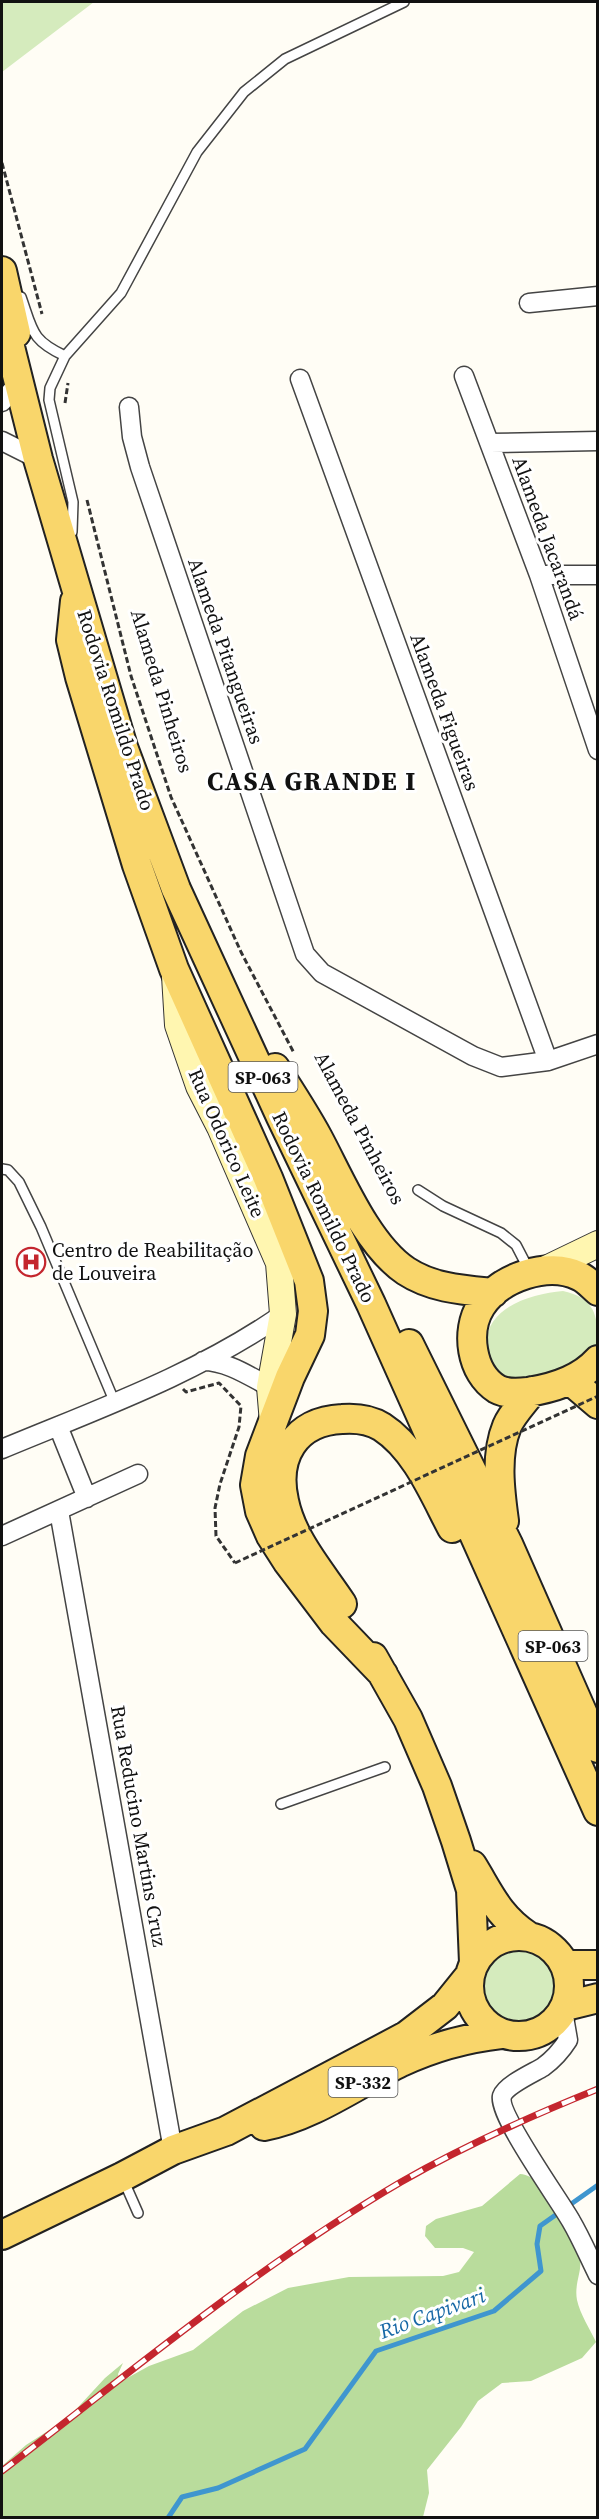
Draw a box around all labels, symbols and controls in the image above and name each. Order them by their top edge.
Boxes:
street label: Alameda Jacarandá [505,452,591,624]
street label: Alameda Pitangueiras [181,554,271,748]
street label: Rodovia Romildo Prado [70,606,162,814]
street label: Alameda Pinheiros [124,606,200,776]
street label: Alameda Figueiras [404,629,486,795]
district label: CASA GRANDE I [207,763,417,799]
street label: Alameda Pinheiros [308,1047,412,1209]
road number: SP-063 [228,1062,298,1092]
street label: Rua Odorico Leite [182,1064,272,1222]
street label: Rodovia Romildo Prado [265,1106,383,1308]
place label: Centro de Reabilitação de Louveira [52,1236,253,1287]
hospital icon: Centro de Reabilitação de Louveira [15,1246,47,1278]
road number: SP-063 [518,1631,588,1661]
street label: Rua Reducino Martins Cruz [104,1703,174,1949]
road number: SP-332 [328,2067,398,2097]
water label: Rio Capivari [374,2280,490,2346]

